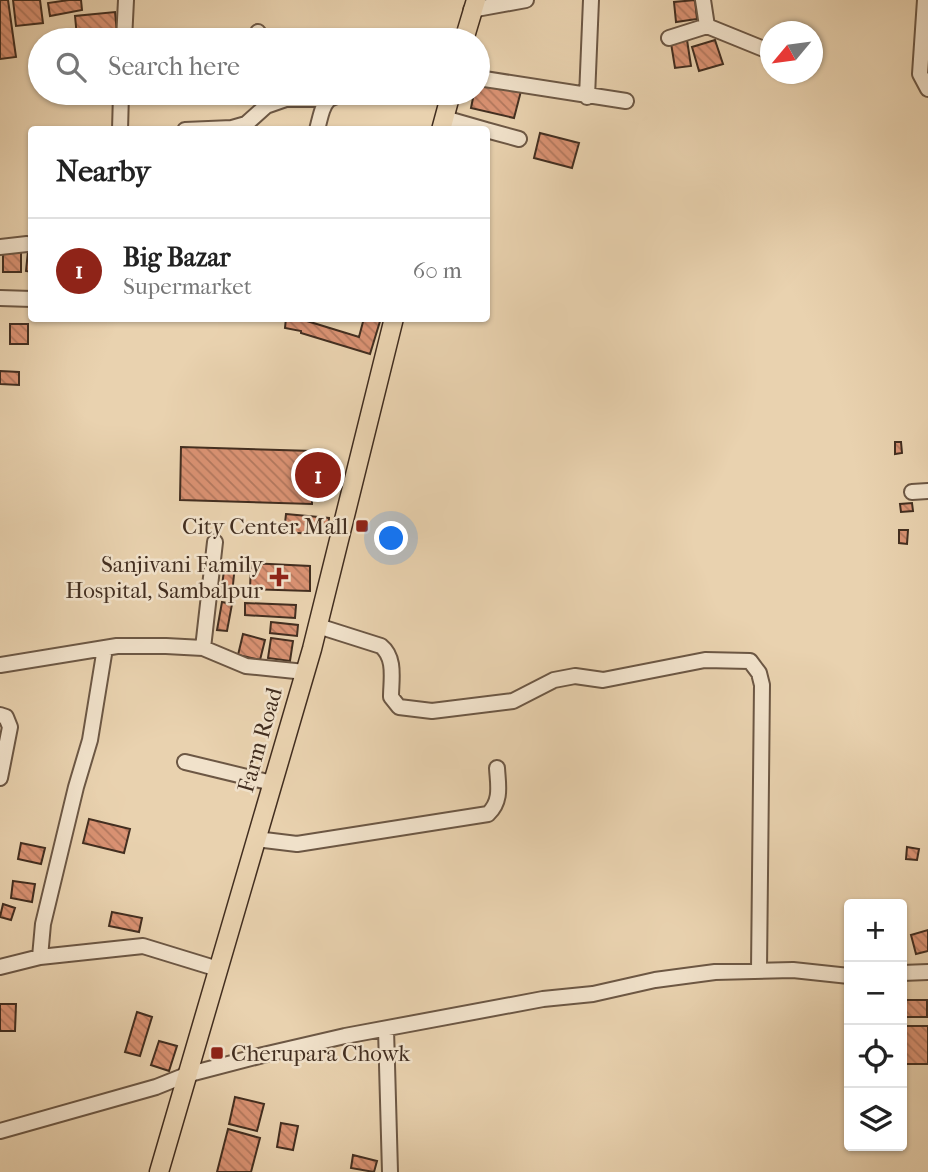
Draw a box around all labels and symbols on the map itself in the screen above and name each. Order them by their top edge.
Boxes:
north arrow [760,21,823,84]
pin: 1 [295,449,341,501]
place label: City Center Mall [182,513,349,540]
marker: City Center Mall [354,518,370,534]
your location [374,521,408,555]
place label: Sanjivani Family Hospital, Sambalpur [65,551,264,604]
marker: Sanjivani Family Hospital, Sambalpur [269,567,289,587]
street label: Farm Road [232,684,288,796]
place label: Cherupara Chowk [231,1040,411,1067]
marker: Cherupara Chowk [209,1045,225,1061]

